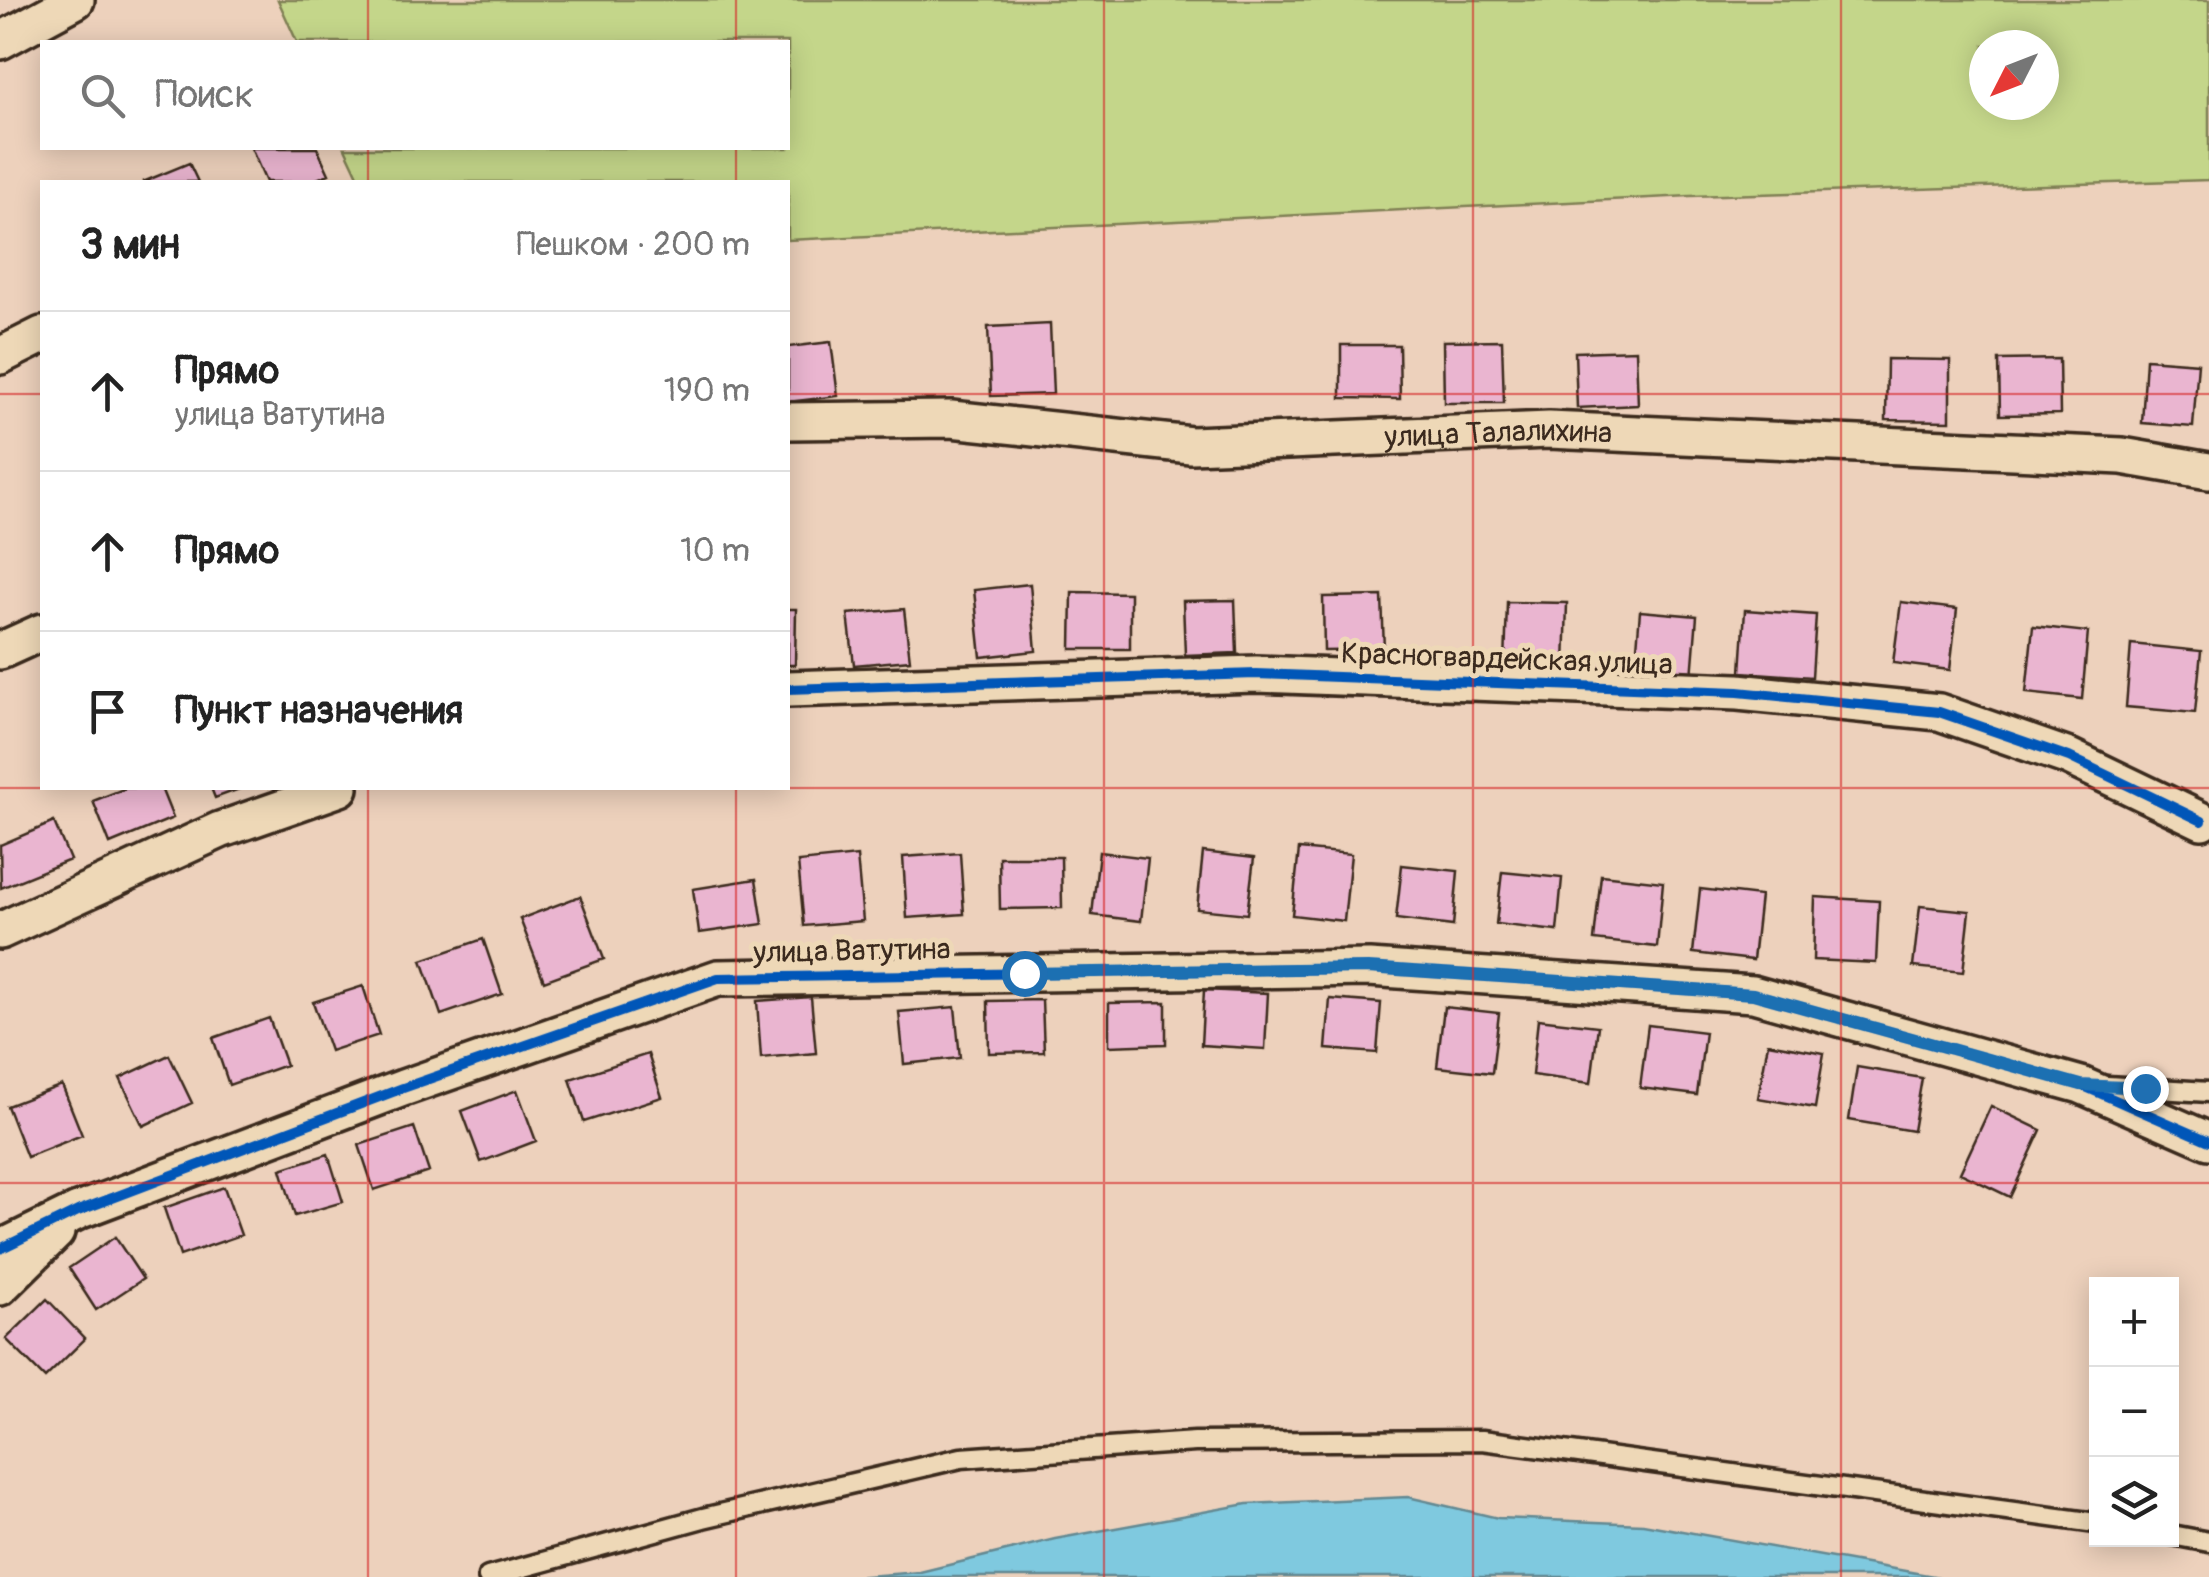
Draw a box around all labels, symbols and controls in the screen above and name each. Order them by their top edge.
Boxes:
north arrow [1969,30,2059,120]
search box [40,40,790,150]
icon: search [75,68,130,123]
text: Поиск [155,71,254,119]
text: 3 мин [80,219,180,271]
text: Пешком · 200 m [516,225,750,265]
text: Прямо [175,347,279,395]
icon: ahead [80,364,135,419]
text: 190 m [664,371,750,411]
text: улица Ватутина [175,395,385,435]
street label: улица Талалихина [1383,411,1613,455]
icon: ahead [80,524,135,579]
text: Прямо [175,527,279,575]
text: 10 m [680,531,750,571]
street label: Красногвардейская улица [1340,635,1674,683]
icon: arrive [80,684,135,739]
text: Пункт назначения [175,687,463,735]
street label: улица Ватутина [752,931,951,971]
route start [1002,951,1048,997]
route end [2123,1066,2169,1112]
map controls [2089,1277,2179,1547]
button: + [2089,1277,2179,1367]
button: − [2089,1367,2179,1457]
button: layers [2089,1457,2179,1547]

